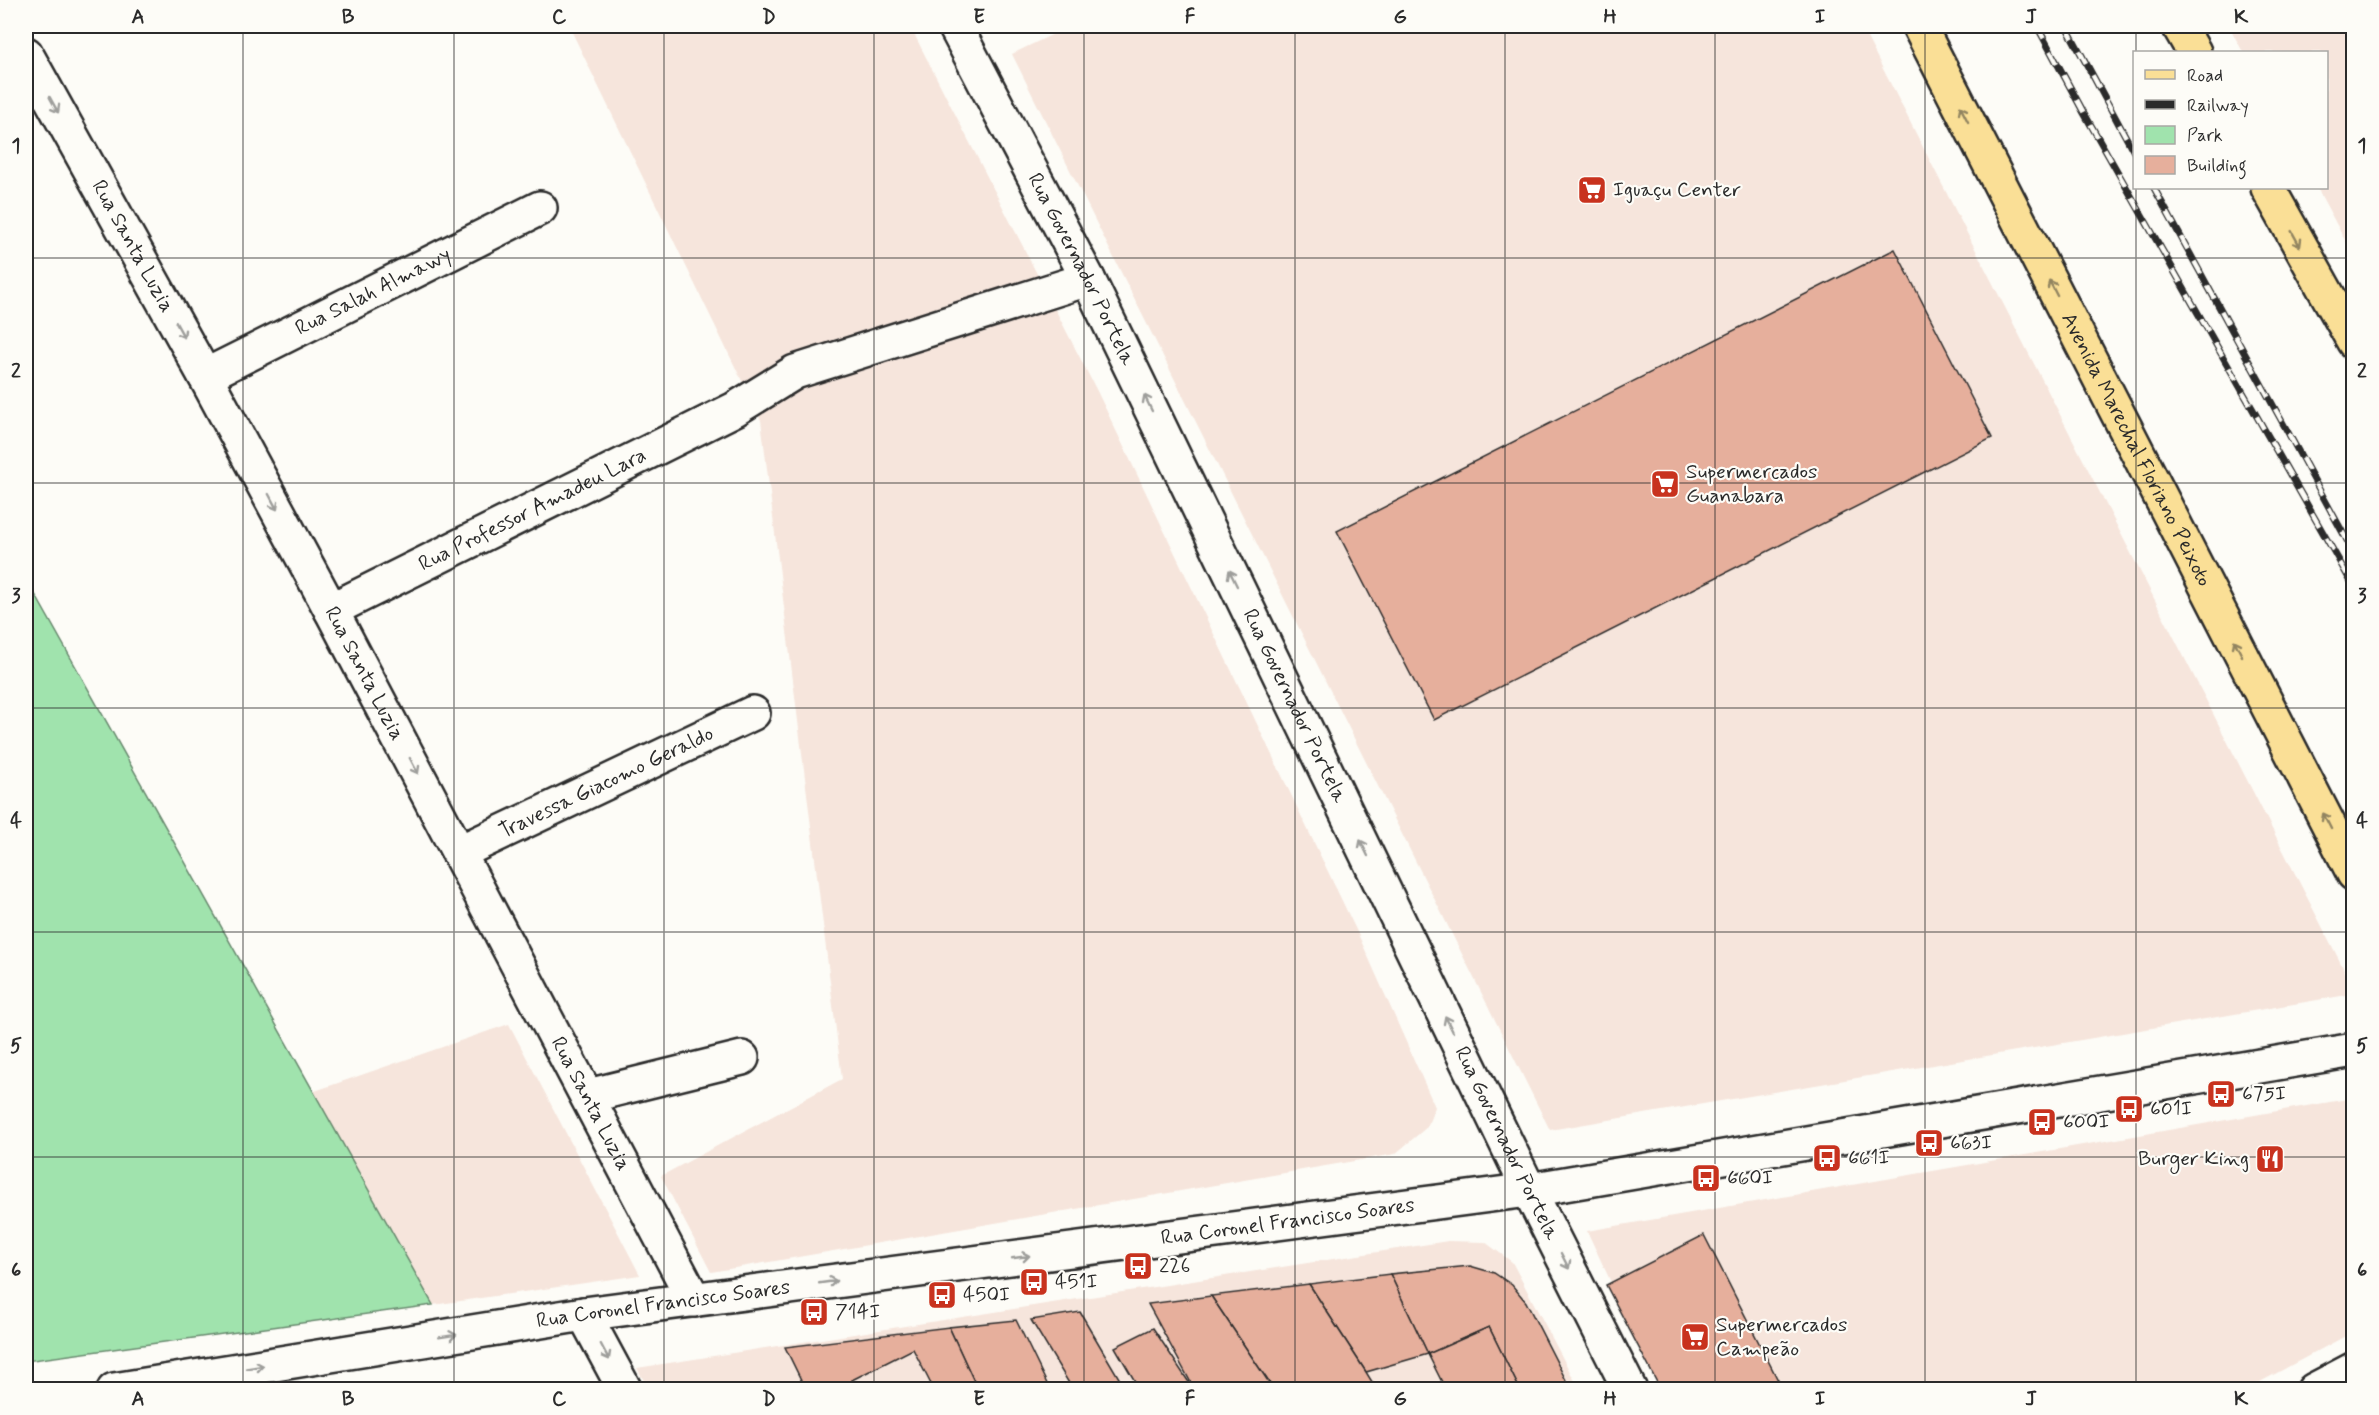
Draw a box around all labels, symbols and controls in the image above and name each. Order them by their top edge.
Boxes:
text: A [131,4,145,31]
text: B [342,4,355,31]
text: C [552,4,567,31]
text: D [762,4,776,31]
text: E [973,4,985,31]
text: F [1185,4,1196,31]
text: G [1393,4,1407,31]
text: H [1603,4,1617,31]
text: I [1815,4,1825,31]
text: J [2025,4,2037,31]
text: K [2234,4,2249,31]
legend [2133,51,2328,189]
text: Road [2187,64,2223,88]
text: Railway [2187,94,2249,118]
one-way arrow [48,96,60,113]
one-way arrow [1958,106,1970,123]
text: Park [2187,124,2223,148]
text: 1 [12,133,20,160]
text: 1 [2358,133,2366,160]
text: Building [2187,154,2247,180]
street label: Rua Governador Portela [1021,168,1142,370]
supermarket icon: Iguaçu Center [1576,174,1608,206]
street label: Rua Santa Luzia [85,175,181,318]
place label: Iguaçu Center [1613,176,1741,204]
one-way arrow [2290,230,2302,247]
street label: Rua Salah Almawy [290,241,456,343]
one-way arrow [2047,279,2058,297]
street label: Avenida Marechal Floriano Peixoto [2054,308,2218,591]
one-way arrow [174,322,186,339]
text: 2 [11,358,21,385]
text: 2 [2357,358,2367,385]
one-way arrow [1142,394,1153,412]
street label: Rua Professor Amadeu Lara [414,441,651,578]
place label: Supermercados Guanabara [1686,458,1818,510]
supermarket icon: Supermercados Guanabara [1649,468,1681,500]
one-way arrow [268,492,279,510]
one-way arrow [1227,570,1238,588]
text: 3 [11,583,21,610]
text: 3 [2357,583,2367,610]
street label: Rua Santa Luzia [318,602,411,745]
street label: Rua Governador Portela [1236,604,1354,808]
one-way arrow [2232,640,2244,657]
street label: Travessa Giacomo Geraldo [495,720,718,845]
one-way arrow [408,757,420,774]
text: 4 [10,808,22,835]
text: 4 [2356,808,2368,835]
one-way arrow [2321,813,2332,831]
one-way arrow [1357,840,1369,858]
one-way arrow [1442,1015,1454,1033]
street label: Rua Santa Luzia [544,1032,637,1175]
text: 5 [10,1033,22,1060]
text: 5 [2356,1033,2368,1060]
street label: Rua Governador Portela [1448,1042,1566,1245]
bus stop icon: 675I [2205,1078,2237,1110]
place label: 675I [2242,1080,2286,1108]
bus stop icon: 601I [2113,1093,2145,1125]
place label: 601I [2150,1095,2192,1123]
bus stop icon: 600I [2026,1106,2058,1138]
place label: 600I [2063,1108,2109,1136]
bus stop icon: 663I [1913,1127,1945,1159]
place label: 663I [1950,1129,1992,1157]
bus stop icon: 661I [1811,1142,1843,1174]
restaurant icon: Burger King [2254,1143,2286,1175]
place label: 661I [1848,1144,1890,1172]
place label: Burger King [2138,1145,2249,1174]
bus stop icon: 660I [1690,1162,1722,1194]
place label: 660I [1727,1164,1773,1192]
street label: Rua Coronel Francisco Soares [1159,1191,1416,1252]
bus stop icon: 226 [1122,1250,1154,1282]
one-way arrow [1011,1251,1031,1262]
place label: 226 [1159,1252,1190,1280]
one-way arrow [1559,1252,1571,1270]
text: 6 [11,1257,21,1284]
text: 6 [2357,1257,2367,1284]
bus stop icon: 451I [1018,1266,1050,1298]
place label: 451I [1055,1268,1098,1296]
street label: Rua Coronel Francisco Soares [534,1273,792,1335]
one-way arrow [817,1277,837,1288]
bus stop icon: 450I [926,1279,958,1311]
place label: 450I [963,1281,1010,1309]
bus stop icon: 714I [798,1296,830,1328]
place label: 714I [835,1298,880,1326]
place label: Supermercados Campeão [1716,1311,1848,1363]
supermarket icon: Supermercados Campeão [1679,1321,1711,1353]
one-way arrow [437,1330,457,1341]
one-way arrow [600,1342,611,1360]
one-way arrow [245,1361,264,1372]
text: A [131,1386,145,1413]
text: B [342,1386,355,1413]
text: C [552,1386,567,1413]
text: D [762,1386,776,1413]
text: E [973,1386,985,1413]
text: F [1185,1386,1196,1413]
text: G [1393,1386,1407,1413]
text: H [1603,1386,1617,1413]
text: I [1815,1386,1825,1413]
text: J [2025,1386,2037,1413]
text: K [2234,1386,2249,1413]

